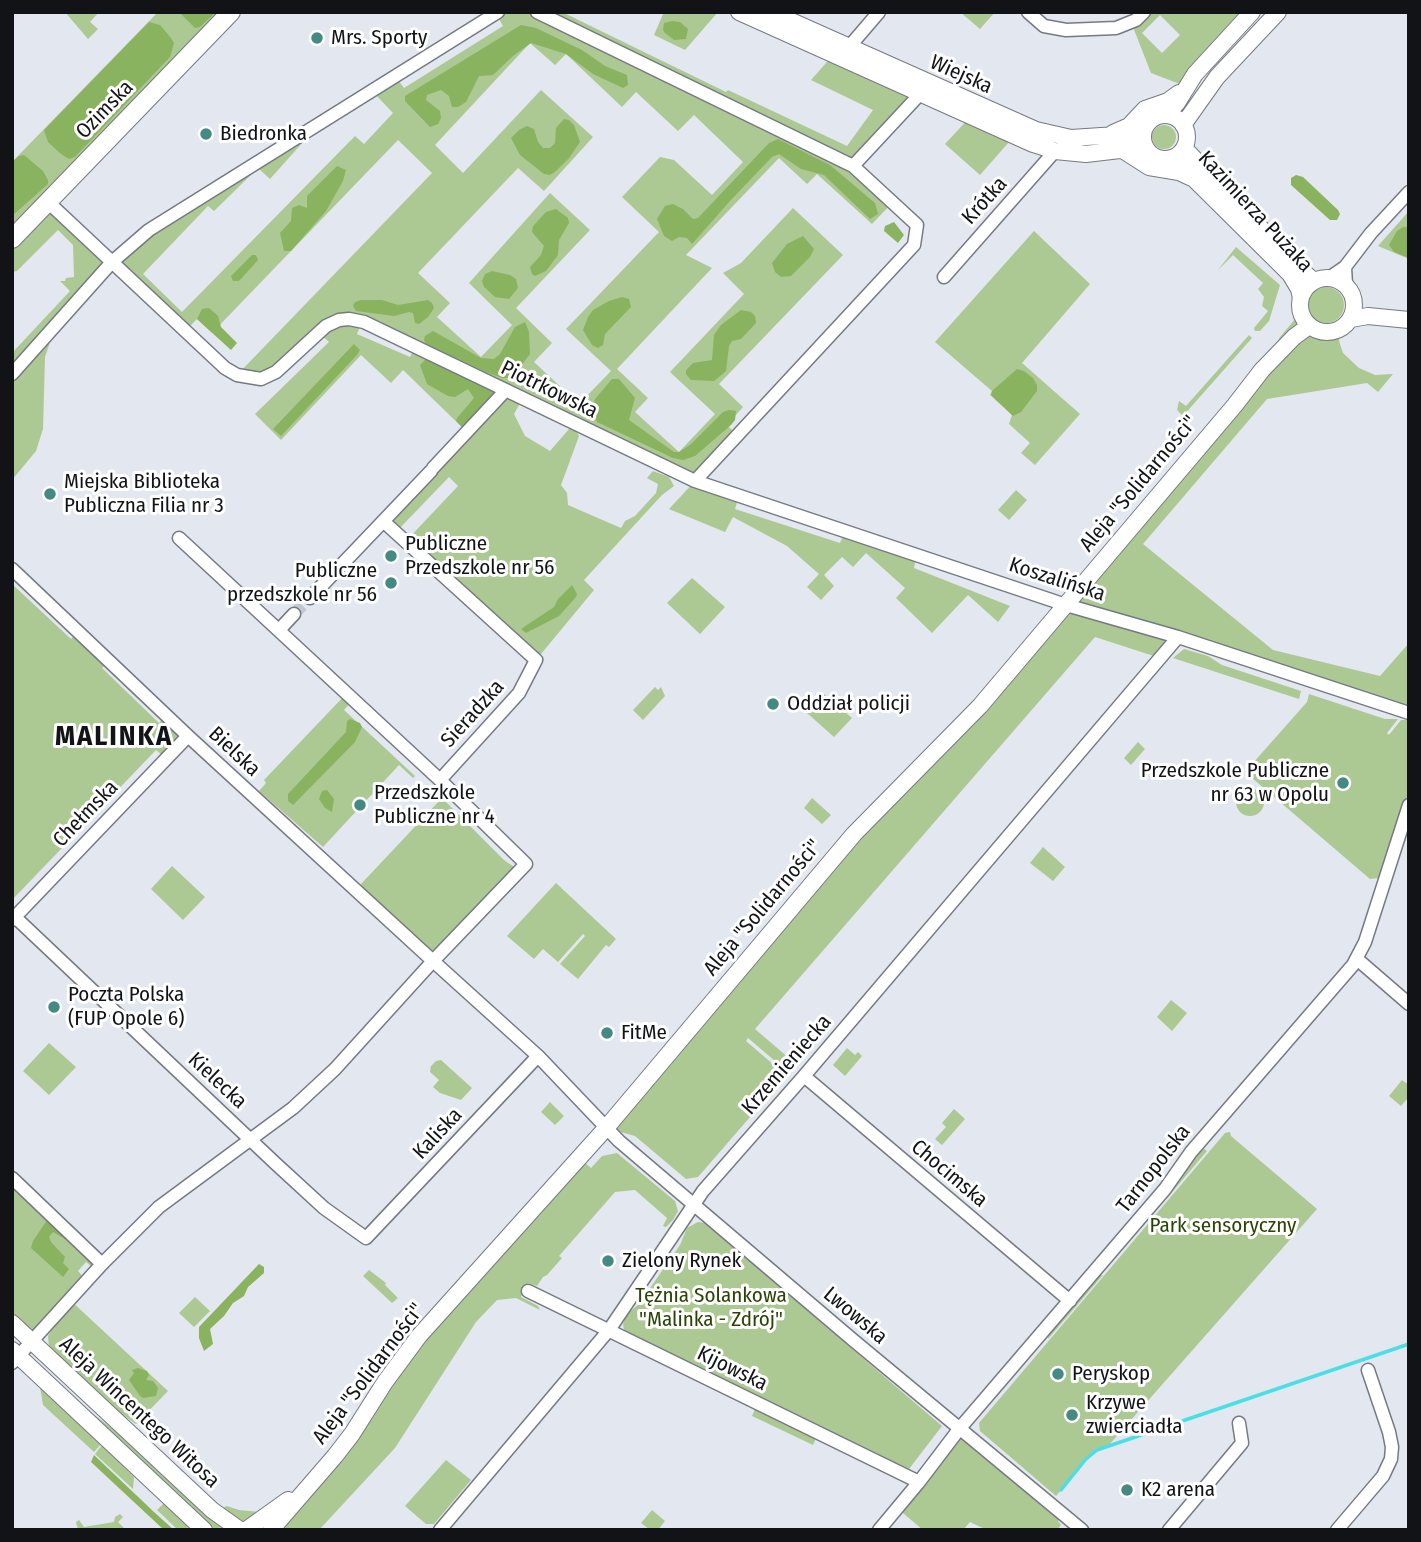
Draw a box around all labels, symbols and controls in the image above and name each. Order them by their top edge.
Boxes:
place label: Mrs. Sporty [331,25,427,51]
marker: Mrs. Sporty [309,30,325,46]
street label: Wiejska [926,50,996,100]
street label: Ozimska [71,76,139,144]
place label: Biedronka [220,121,307,147]
marker: Biedronka [198,126,214,142]
street label: Kazimierza Pużaka [1192,146,1318,278]
street label: Krótka [957,172,1013,230]
street label: Piotrkowska [496,356,602,424]
street label: Aleja "Solidarności" [1075,411,1203,557]
place label: Miejska Biblioteka Publiczna Filia nr 3 [64,469,224,519]
marker: Miejska Biblioteka Publiczna Filia nr 3 [42,486,58,502]
place label: Publiczne Przedszkole nr 56 [405,531,554,581]
marker: Publiczne Przedszkole nr 56 [383,548,399,564]
street label: Koszalińska [1006,553,1108,607]
place label: Publiczne przedszkole nr 56 [227,558,377,608]
marker: Publiczne przedszkole nr 56 [383,575,399,591]
street label: Sieradzka [436,675,510,753]
place label: Oddział policji [787,691,910,717]
marker: Oddział policji [765,696,781,712]
district label: MALINKA [56,720,172,754]
street label: Bielska [203,722,265,782]
place label: Przedszkole Publiczne nr 63 w Opolu [1141,758,1329,808]
street label: Chełmska [48,775,124,853]
marker: Przedszkole Publiczne nr 63 w Opolu [1335,775,1351,791]
place label: Przedszkole Publiczne nr 4 [374,780,495,830]
marker: Przedszkole Publiczne nr 4 [352,797,368,813]
street label: Aleja "Solidarności" [699,835,827,981]
place label: Poczta Polska (FUP Opole 6) [68,982,184,1032]
marker: Poczta Polska (FUP Opole 6) [46,999,62,1015]
street label: Krzemieniecka [737,1010,837,1120]
place label: FitMe [621,1020,667,1046]
marker: FitMe [599,1025,615,1041]
street label: Kielecka [182,1047,252,1115]
street label: Kaliska [408,1103,468,1165]
street label: Tarnopolska [1112,1120,1196,1218]
street label: Chocimska [906,1135,992,1213]
park label: Park sensoryczny [1150,1213,1296,1239]
place label: Zielony Rynek [622,1248,741,1274]
marker: Zielony Rynek [600,1253,616,1269]
street label: Lwowska [818,1282,892,1350]
park label: Tężnia Solankowa "Malinka - Zdrój" [635,1283,787,1333]
street label: Aleja "Solidarności" [308,1299,430,1449]
street label: Aleja Wincentego Witosa [54,1332,224,1494]
street label: Kijowska [693,1341,771,1397]
place label: Peryskop [1072,1361,1150,1387]
marker: Peryskop [1050,1366,1066,1382]
place label: Krzywe zwierciadła [1086,1390,1182,1440]
marker: Krzywe zwierciadła [1064,1407,1080,1423]
place label: K2 arena [1141,1477,1215,1503]
marker: K2 arena [1119,1482,1135,1498]

